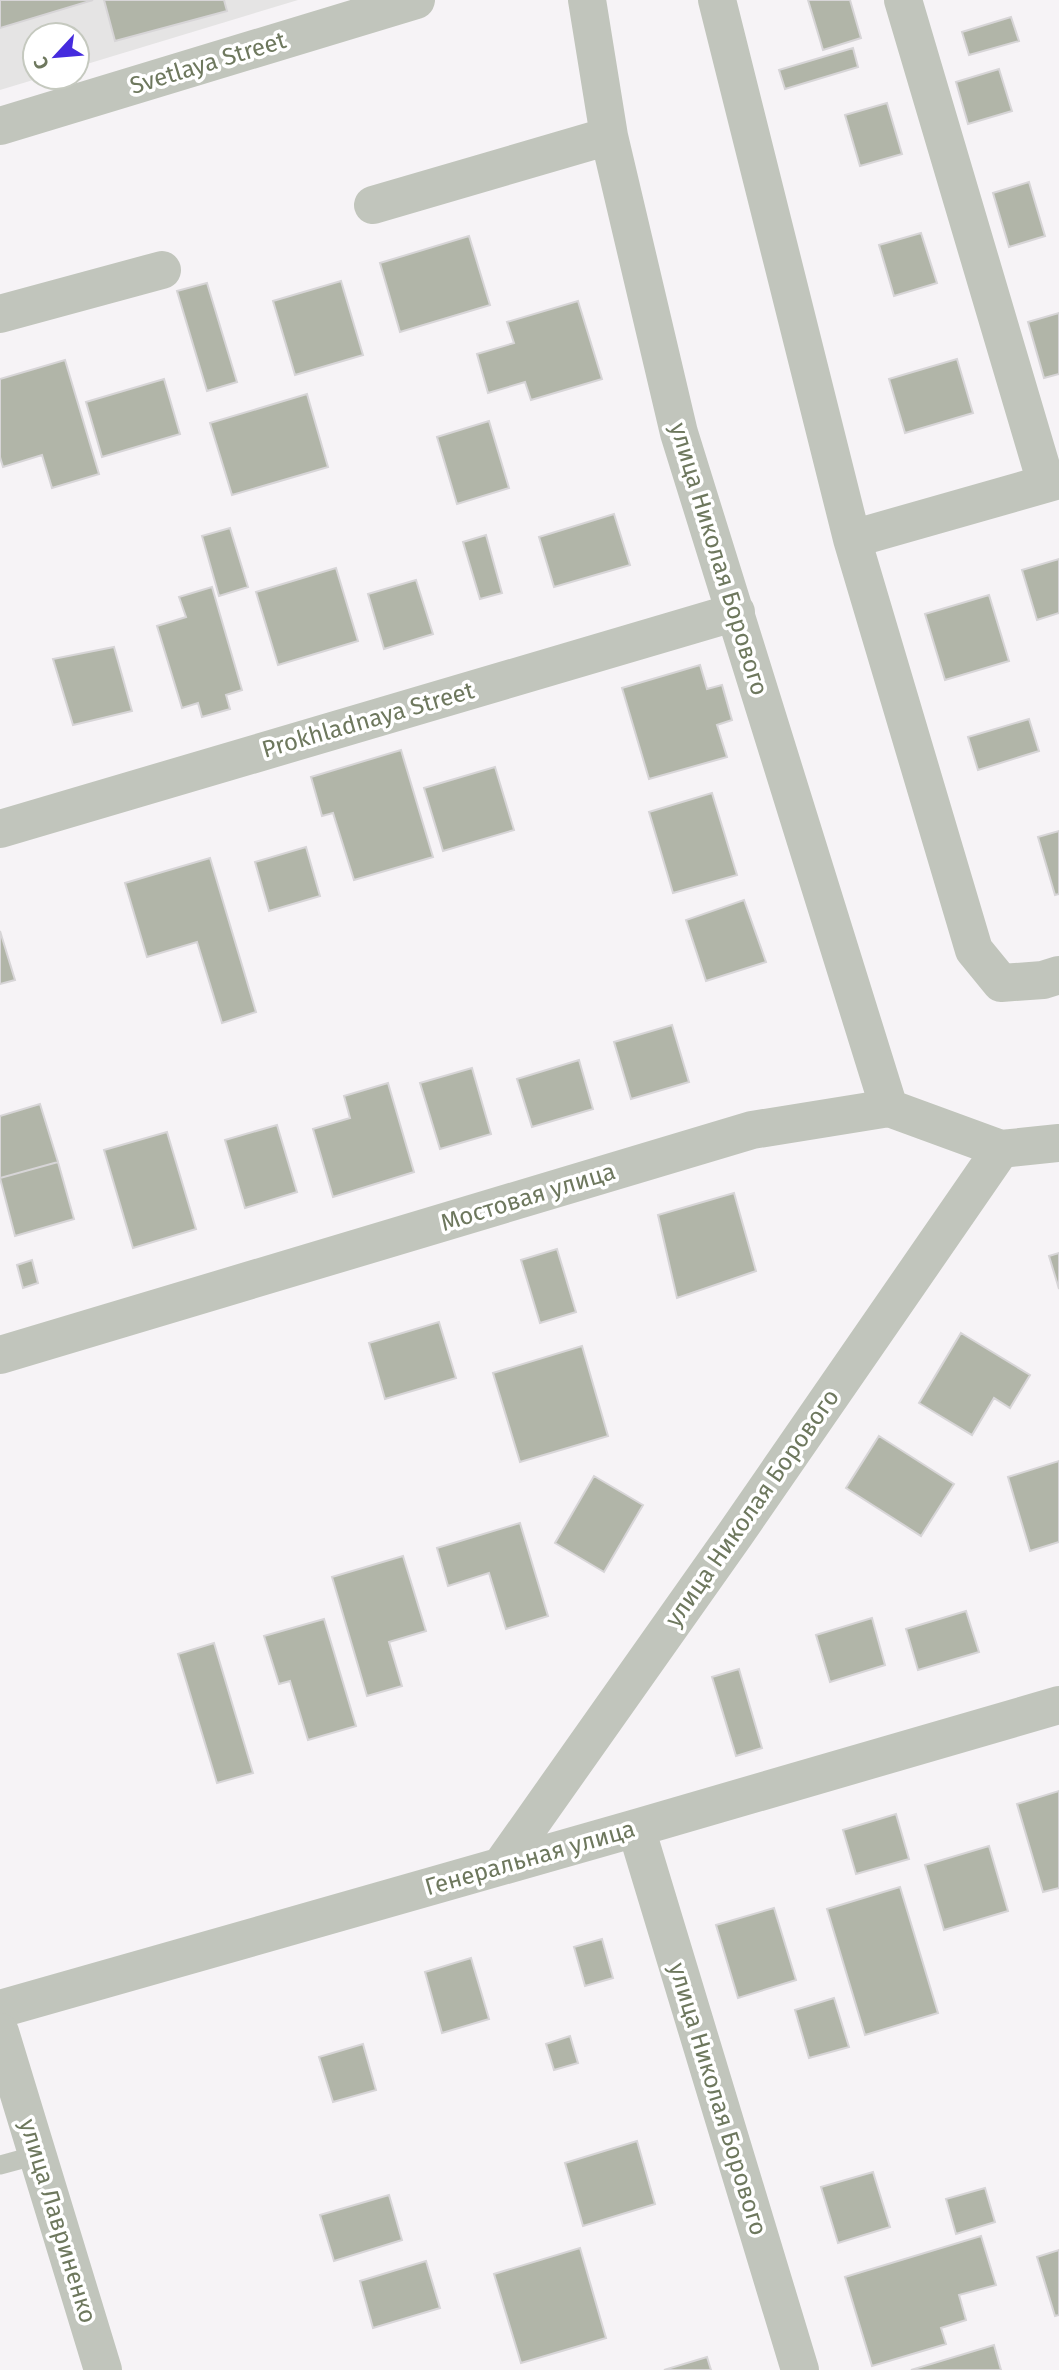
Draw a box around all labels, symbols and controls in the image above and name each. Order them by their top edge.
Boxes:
north arrow [21,21,91,91]
street label: Svetlaya Street [127,26,290,100]
text: С [28,53,54,73]
street label: улица Николая Борового [664,419,774,699]
street label: Prokhladnaya Street [259,676,478,764]
street label: Мостовая улица [437,1157,619,1237]
street label: улица Николая Борового [659,1384,845,1632]
street label: Генеральная улица [422,1815,638,1901]
street label: улица Николая Борового [663,1959,773,2239]
street label: улица Лавриненко [14,2115,102,2327]

